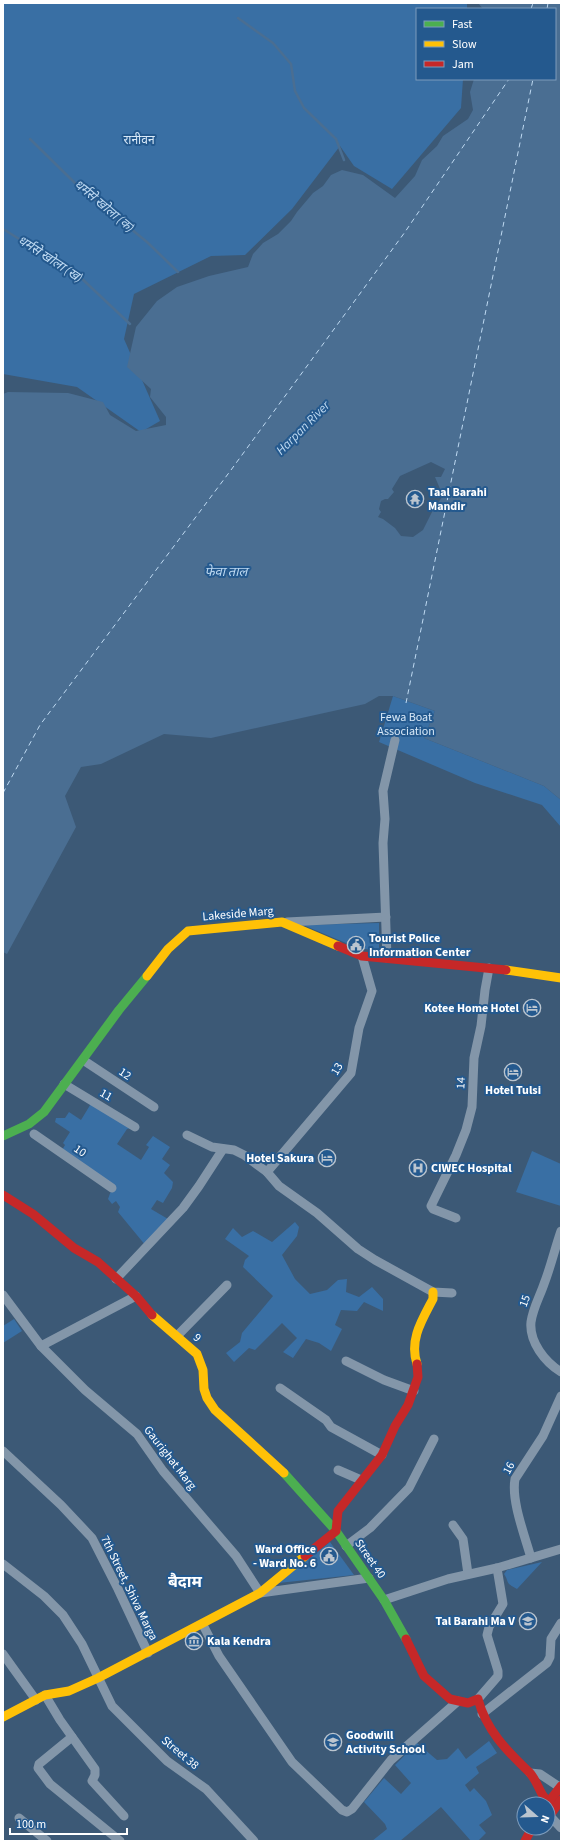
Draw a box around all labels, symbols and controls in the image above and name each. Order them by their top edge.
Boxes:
legend [416,8,556,80]
text: Fast [452,16,472,33]
text: Slow [452,36,477,53]
text: Jam [452,56,474,73]
park label: रानीवन [123,132,155,149]
water label: धर्मसे खोला (क) [70,175,138,237]
water label: धर्मसे खोला (ख) [14,231,86,287]
water label: Harpan River [272,397,334,459]
place label: Taal Barahi Mandir [428,484,487,515]
temple icon: Taal Barahi Mandir [405,489,425,509]
water label: फेवा ताल [205,563,251,581]
park label: Fewa Boat Association [377,709,435,740]
street label: Lakeside Marg [202,902,274,926]
place label: Tourist Police Information Center [369,930,471,961]
public building icon: Tourist Police Information Center [346,935,366,955]
hotel icon: Kotee Home Hotel [522,998,542,1018]
place label: Kotee Home Hotel [424,1000,520,1017]
street label: 13 [327,1059,347,1078]
hotel icon: Hotel Tulsi [503,1062,523,1082]
street label: 12 [115,1064,135,1084]
street label: 14 [452,1077,470,1089]
place label: Hotel Tulsi [485,1082,541,1099]
street label: 11 [97,1085,116,1105]
street label: 10 [70,1141,90,1161]
hotel icon: Hotel Sakura [317,1148,337,1168]
place label: Hotel Sakura [246,1150,314,1167]
hospital icon: CIWEC Hospital [408,1158,428,1178]
place label: CIWEC Hospital [431,1160,512,1177]
street label: 15 [515,1293,535,1309]
street label: 9 [189,1330,205,1346]
street label: Gaurighat Marg [140,1422,200,1494]
street label: 16 [499,1459,519,1477]
street label: 7th Street, Shiva Marga [96,1533,162,1643]
street label: Street 40 [350,1536,390,1582]
place label: Ward Office - Ward No. 6 [253,1541,316,1572]
public building icon: Ward Office - Ward No. 6 [319,1546,339,1566]
district label: बैदाम [168,1571,203,1593]
school or university icon: Tal Barahi Ma V [518,1611,538,1631]
place label: Tal Barahi Ma V [435,1613,515,1630]
museum icon: Kala Kendra [184,1631,204,1651]
place label: Kala Kendra [207,1633,271,1650]
place label: Goodwill Activity School [345,1727,426,1758]
street label: Street 38 [158,1732,202,1774]
school or university icon: Goodwill Activity School [323,1732,343,1752]
north arrow [516,1796,556,1836]
scale bar [10,1810,127,1836]
text: N [537,1813,553,1825]
text: 100 m [16,1816,46,1833]

